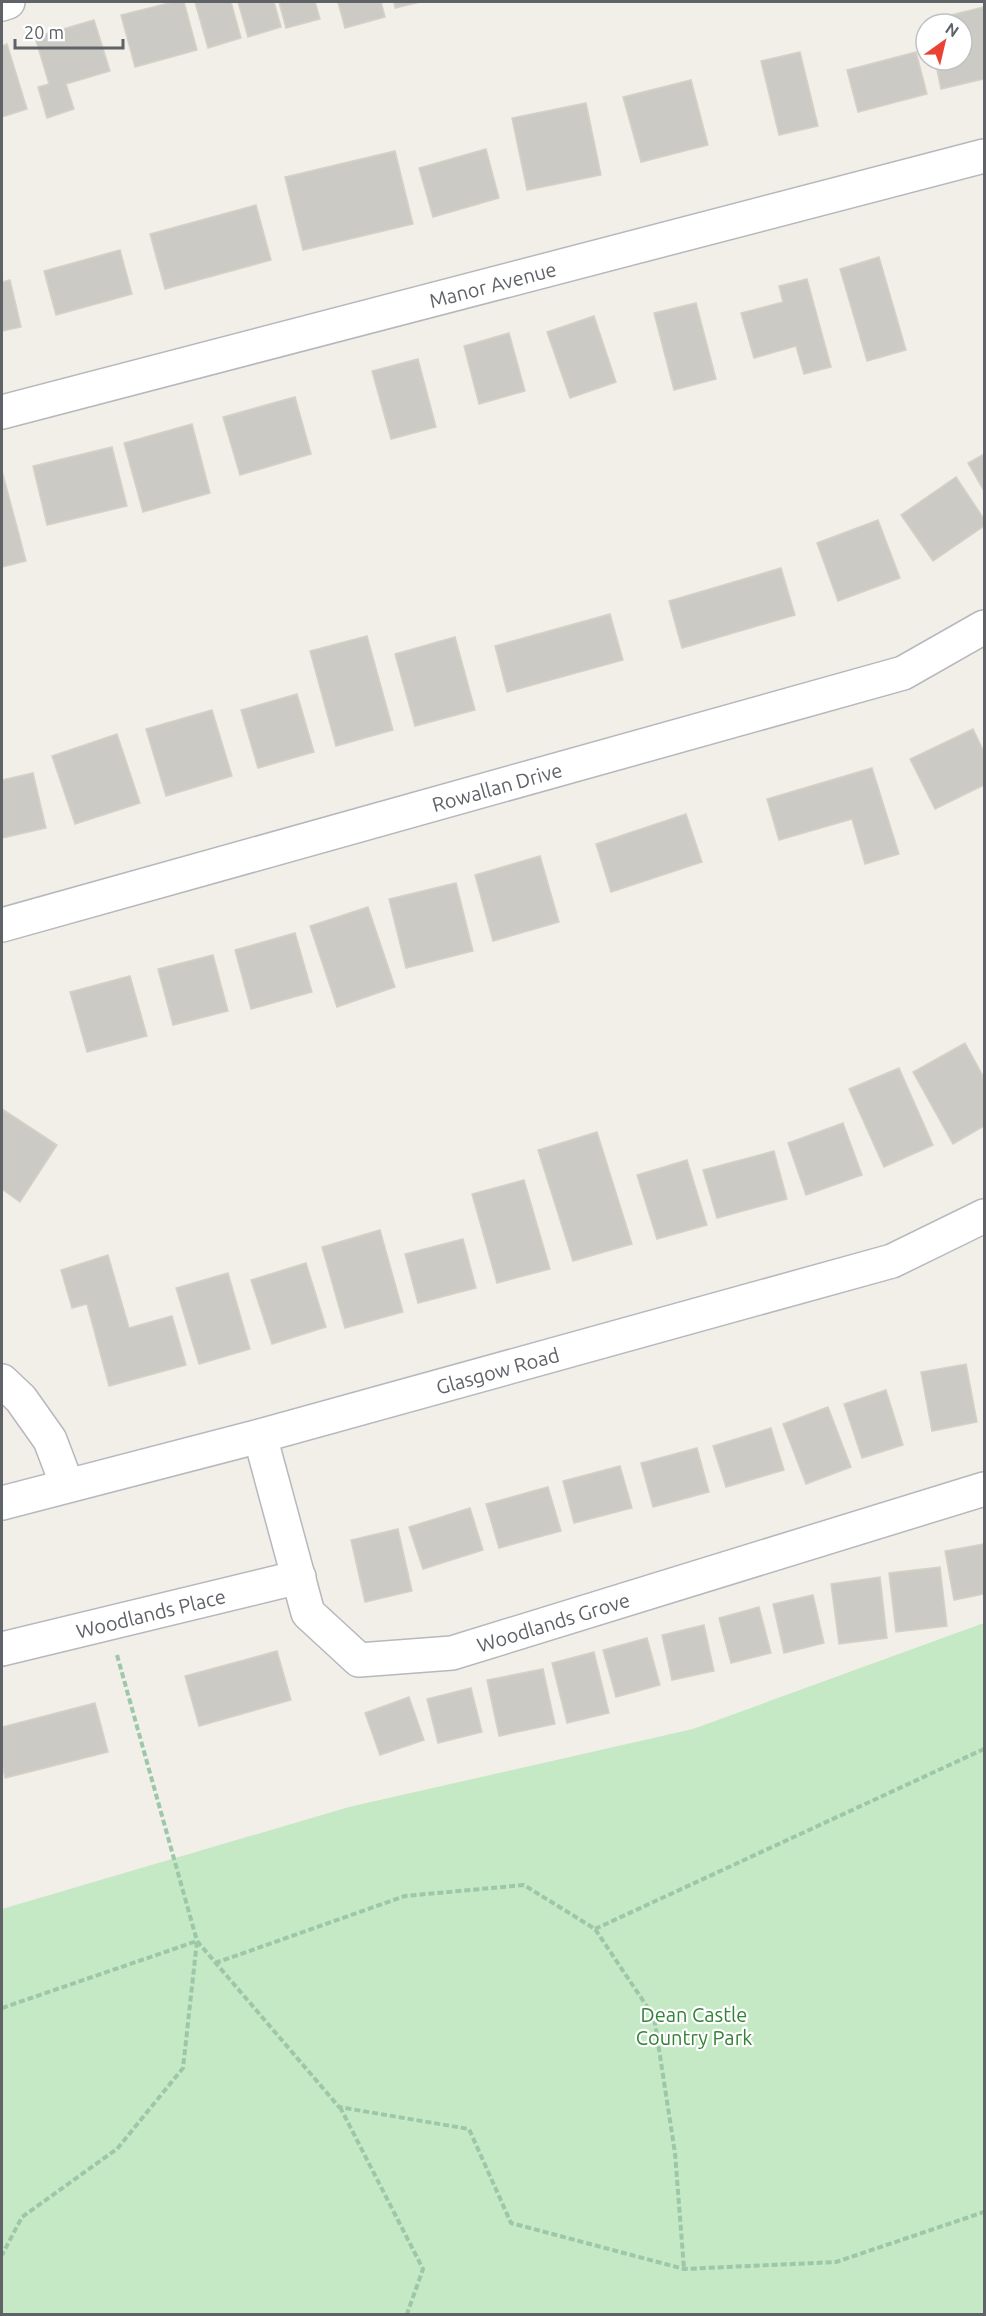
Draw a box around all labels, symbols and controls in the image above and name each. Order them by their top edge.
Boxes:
scale bar [15,12,123,50]
north arrow [914,12,974,72]
text: N [942,19,962,40]
text: 20 m [24,22,64,42]
street label: Manor Avenue [427,257,559,312]
street label: Rowallan Drive [429,757,565,816]
street label: Glasgow Road [433,1342,562,1398]
street label: Woodlands Place [74,1584,228,1642]
street label: Woodlands Grove [474,1587,632,1656]
park label: Dean Castle Country Park [636,2003,752,2049]

